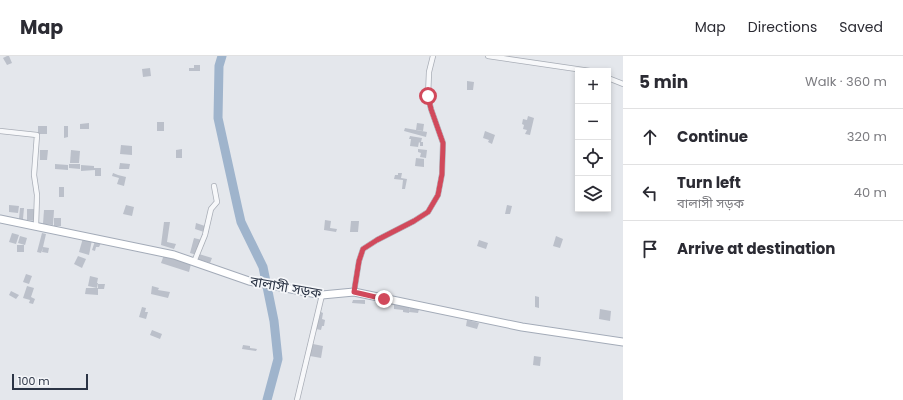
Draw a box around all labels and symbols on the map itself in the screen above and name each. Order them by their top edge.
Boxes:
route start [419,87,437,105]
street label: বালাসী সড়ক [248,271,324,303]
route end [375,290,393,308]
scale bar [12,372,88,391]

